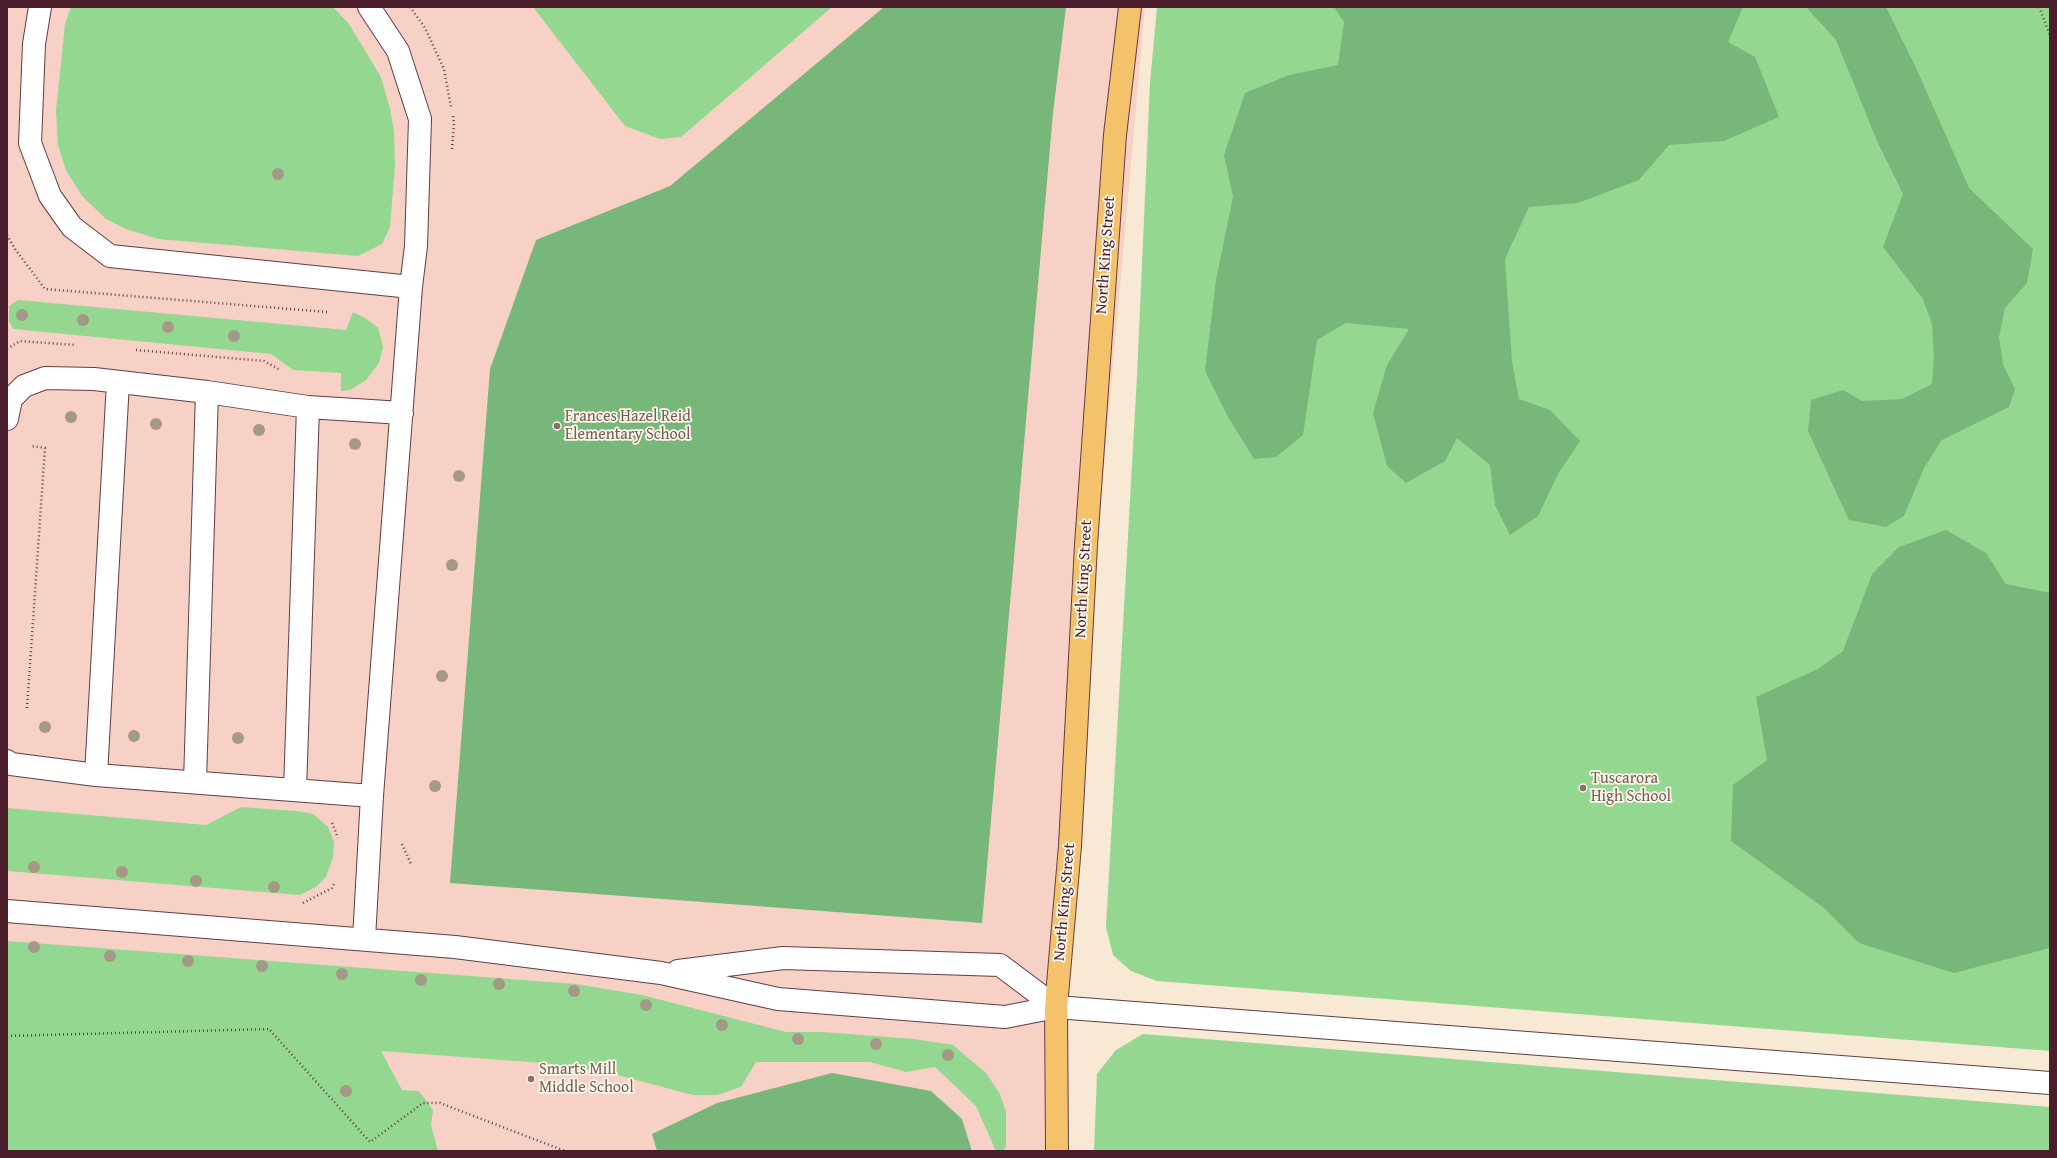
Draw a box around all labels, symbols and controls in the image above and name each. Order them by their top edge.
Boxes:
street label: North King Street [1092,195,1120,315]
place label: Frances Hazel Reid Elementary School [565,407,691,445]
marker: Frances Hazel Reid Elementary School [552,421,562,431]
street label: North King Street [1071,519,1097,639]
place label: Tuscarora High School [1591,769,1671,807]
marker: Tuscarora High School [1578,783,1588,793]
street label: North King Street [1050,842,1080,962]
place label: Smarts Mill Middle School [539,1060,634,1098]
marker: Smarts Mill Middle School [526,1074,536,1084]

